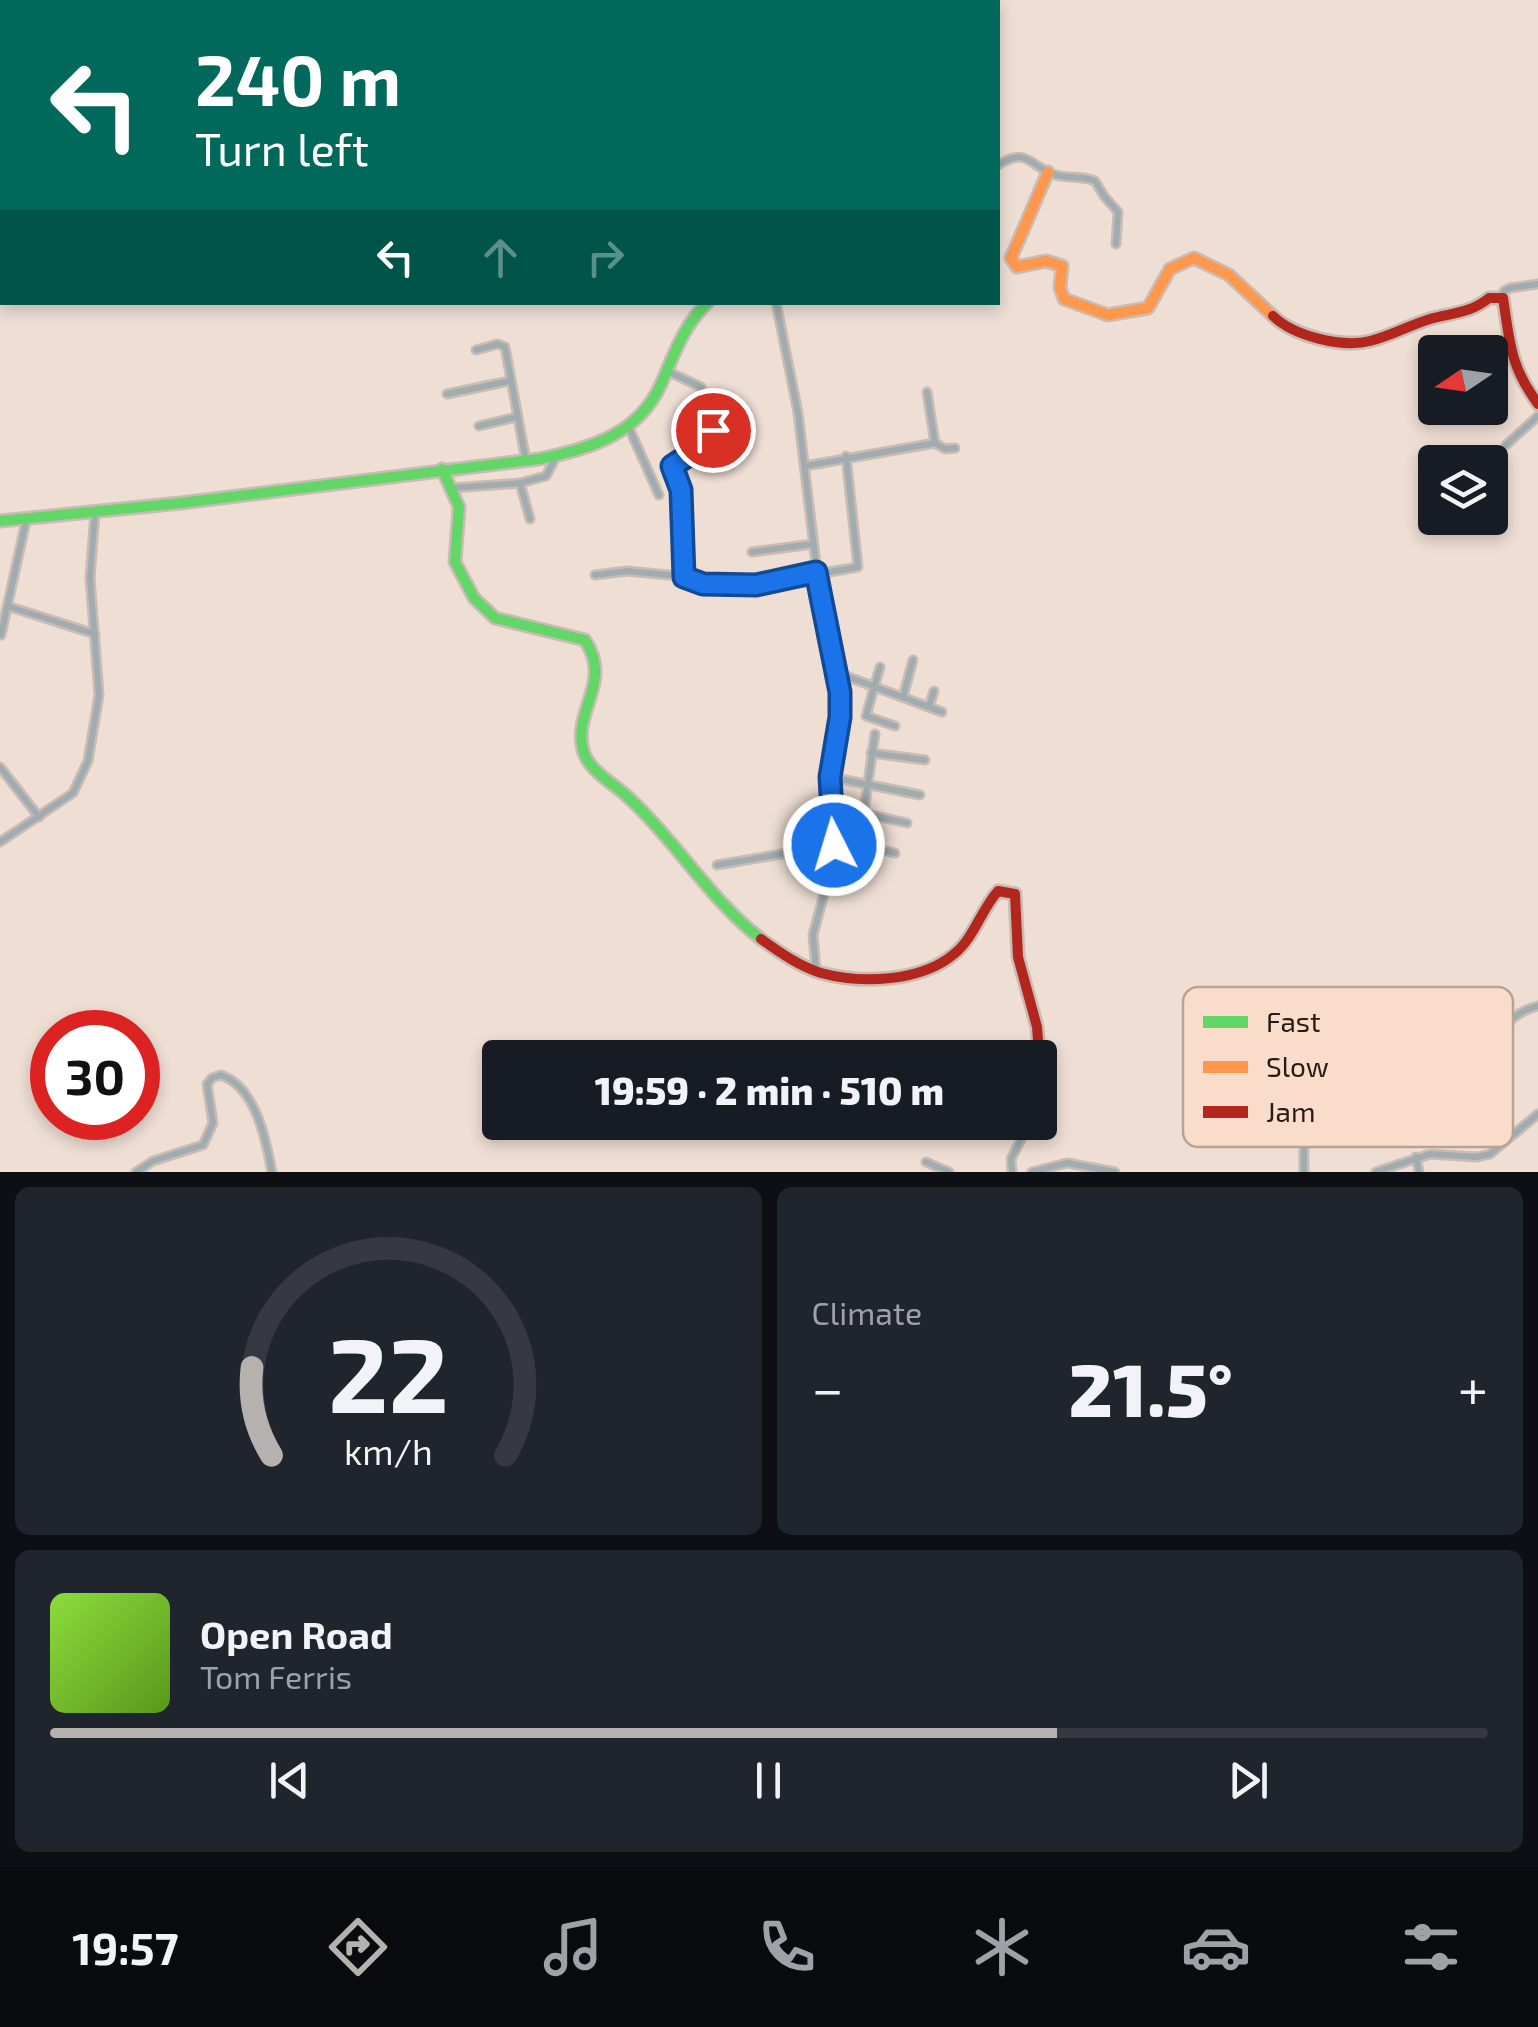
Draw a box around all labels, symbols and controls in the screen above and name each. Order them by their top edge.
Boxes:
text: 240 m [195,36,401,120]
icon: left [30,40,160,170]
text: Turn left [195,121,369,175]
icon: left [368,230,423,285]
icon: ahead [473,230,528,285]
icon: right [578,230,633,285]
north arrow [1418,335,1508,425]
map controls [1418,335,1508,535]
pin [671,388,756,473]
icon: arrive [686,403,741,458]
button: layers [1418,445,1508,535]
position arrow [782,793,886,897]
legend [1183,987,1513,1147]
text: Fast [1266,1004,1321,1038]
speed limit sign: 30 [30,1010,160,1140]
text: Slow [1266,1049,1329,1083]
text: 19:59 · 2 min · 510 m [595,1067,944,1113]
text: Jam [1266,1094,1315,1128]
text: Climate [812,1293,922,1331]
text: 22 [328,1309,449,1434]
text: 21.5° [1069,1342,1233,1432]
text: − [812,1354,844,1420]
text: + [1458,1354,1488,1420]
text: km/h [344,1429,433,1472]
text: Open Road [200,1611,393,1657]
text: Tom Ferris [200,1657,352,1695]
icon: previous [262,1753,317,1808]
icon: pause [741,1753,796,1808]
icon: next [1221,1753,1276,1808]
icon: directions [323,1912,393,1982]
icon: music [538,1912,608,1982]
icon: phone [752,1912,822,1982]
icon: climate [967,1912,1037,1982]
icon: car [1181,1912,1251,1982]
icon: filters [1396,1912,1466,1982]
text: 19:57 [72,1920,178,1974]

